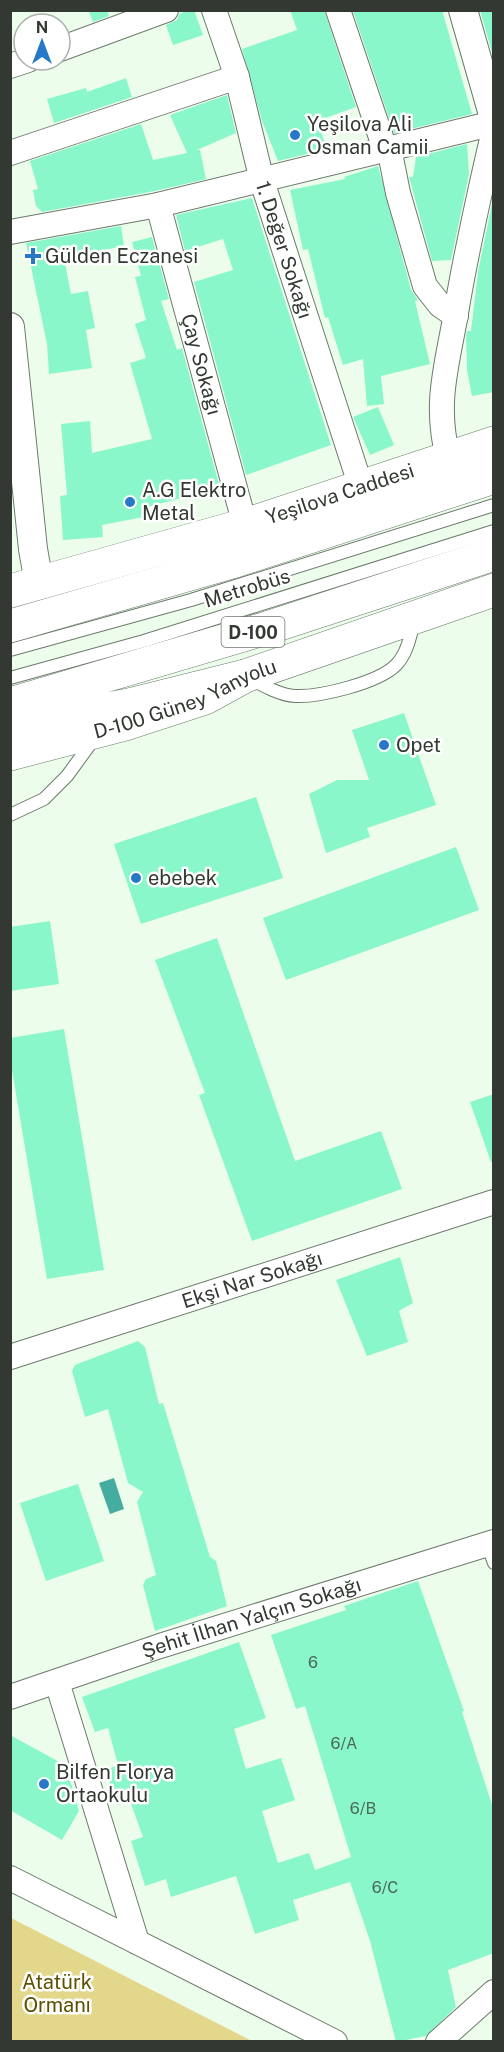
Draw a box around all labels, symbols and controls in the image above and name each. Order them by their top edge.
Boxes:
north arrow [12,12,72,72]
text: N [36,18,48,37]
place label: Yeşilova Ali Osman Camii [307,112,428,159]
marker: Yeşilova Ali Osman Camii [288,128,302,142]
street label: 1. Değer Sokağı [251,178,318,321]
place label: Gülden Eczanesi [45,244,198,268]
marker: Gülden Eczanesi [26,249,40,263]
street label: Çay Sokağı [176,311,227,418]
street label: Yeşilova Caddesi [263,458,417,529]
place label: A.G Elektro Metal [142,478,246,525]
marker: A.G Elektro Metal [123,495,137,509]
street label: Metrobüs [201,564,293,612]
road number: D-100 [222,617,284,647]
street label: D-100 Güney Yanyolu [91,654,280,744]
place label: Opet [396,733,441,757]
marker: Opet [377,738,391,752]
place label: ebebek [148,866,217,890]
marker: ebebek [129,871,143,885]
street label: Ekşi Nar Sokağı [179,1246,325,1313]
street label: Şehit İlhan Yalçın Sokağı [139,1572,364,1663]
house number: 6 [308,1653,318,1672]
house number: 6/A [331,1734,357,1753]
place label: Bilfen Florya Ortaokulu [56,1760,174,1807]
marker: Bilfen Florya Ortaokulu [37,1777,51,1791]
house number: 6/B [350,1799,376,1818]
house number: 6/C [372,1878,398,1897]
park label: Atatürk Ormanı [22,1970,92,2017]

